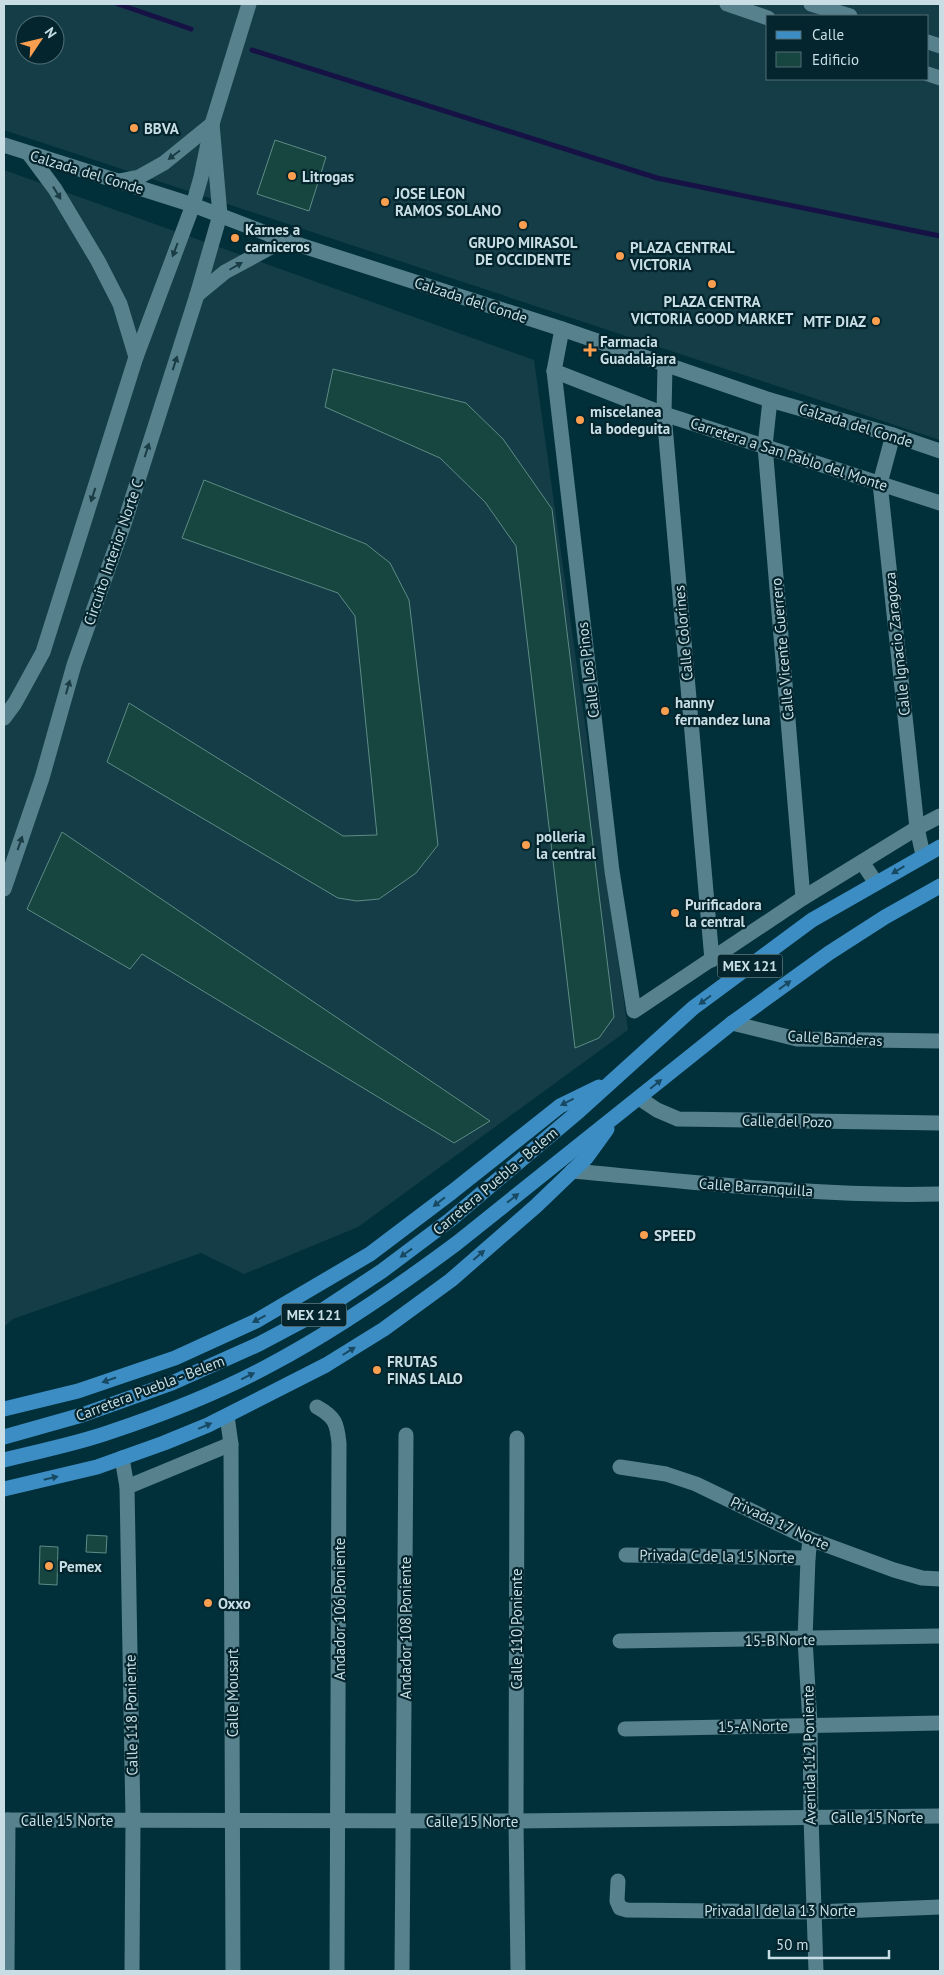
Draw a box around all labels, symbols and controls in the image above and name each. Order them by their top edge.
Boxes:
north arrow [15,15,65,65]
legend [766,15,929,80]
text: N [41,24,61,41]
text: Calle [812,25,844,44]
text: Edificio [812,50,859,69]
place label: BBVA [144,119,180,138]
marker: BBVA [128,122,140,134]
street label: Calzada del Conde [28,146,146,198]
one-way arrow [167,150,181,160]
place label: Litrogas [302,167,354,186]
marker: Litrogas [286,170,298,182]
place label: JOSE LEON RAMOS SOLANO [394,184,501,220]
one-way arrow [53,186,62,200]
marker: JOSE LEON RAMOS SOLANO [379,196,391,208]
marker: GRUPO MIRASOL DE OCCIDENTE [517,219,529,231]
place label: Karnes a carniceros [245,220,310,256]
marker: Karnes a carniceros [229,232,241,244]
place label: GRUPO MIRASOL DE OCCIDENTE [468,233,578,269]
place label: PLAZA CENTRAL VICTORIA [629,238,735,274]
one-way arrow [171,243,179,258]
marker: PLAZA CENTRAL VICTORIA [614,250,626,262]
one-way arrow [229,262,242,271]
street label: Calzada del Conde [412,273,530,327]
marker: PLAZA CENTRA VICTORIA GOOD MARKET [706,278,718,290]
place label: PLAZA CENTRA VICTORIA GOOD MARKET [630,292,794,328]
place label: MTF DIAZ [803,312,866,331]
marker: MTF DIAZ [870,315,882,327]
place label: Farmacia Guadalajara [600,332,676,368]
marker: Farmacia Guadalajara [584,344,596,356]
one-way arrow [172,355,179,370]
street label: Calzada del Conde [797,399,915,451]
place label: miscelanea la bodeguita [590,402,670,438]
street label: Carretera a San Pablo del Monte [688,413,890,495]
marker: miscelanea la bodeguita [574,414,586,426]
one-way arrow [144,443,151,458]
street label: Circuito Interior Norte C [79,476,147,628]
one-way arrow [89,488,97,503]
street label: Calle Ignacio Zaragoza [880,571,914,717]
street label: Calle Vicente Guerrero [766,577,798,721]
street label: Calle Colorines [669,584,697,682]
street label: Calle Los Pinos [573,621,603,719]
one-way arrow [64,680,72,695]
place label: hanny fernandez luna [675,693,770,729]
marker: hanny fernandez luna [659,705,671,717]
place label: polleria la central [536,827,597,863]
one-way arrow [17,835,24,850]
marker: polleria la central [520,839,532,851]
one-way arrow [891,866,904,875]
place label: Purificadora la central [685,895,762,931]
marker: Purificadora la central [669,907,681,919]
road number: MEX 121 [718,954,782,978]
one-way arrow [778,980,792,990]
one-way arrow [699,994,712,1005]
street label: Calle Banderas [787,1026,883,1050]
one-way arrow [649,1078,662,1089]
one-way arrow [560,1098,575,1106]
street label: Calle del Pozo [742,1111,832,1131]
street label: Carretera Puebla - Belem [428,1123,562,1239]
street label: Calle Barranquilla [698,1174,814,1200]
one-way arrow [506,1193,520,1203]
one-way arrow [432,1197,446,1207]
place label: SPEED [654,1226,696,1245]
marker: SPEED [638,1229,650,1241]
one-way arrow [400,1247,413,1258]
one-way arrow [473,1249,485,1261]
road number: MEX 121 [282,1304,346,1326]
one-way arrow [252,1315,267,1323]
one-way arrow [342,1346,355,1356]
street label: Carretera Puebla - Belem [73,1351,227,1425]
place label: FRUTAS FINAS LALO [387,1352,463,1388]
marker: FRUTAS FINAS LALO [371,1364,383,1376]
one-way arrow [241,1372,255,1380]
one-way arrow [101,1376,116,1384]
one-way arrow [198,1422,212,1430]
one-way arrow [44,1474,59,1482]
street label: Privada 17 Norte [728,1492,832,1554]
street label: Andador 106 Poniente [330,1538,349,1680]
street label: Privada C de la 15 Norte [639,1545,795,1567]
place label: Pemex [59,1557,102,1576]
street label: Andador 108 Poniente [396,1557,415,1699]
marker: Pemex [43,1560,55,1572]
street label: Calle 110 Poniente [507,1568,526,1690]
place label: Oxxo [218,1594,251,1613]
marker: Oxxo [202,1597,214,1609]
street label: 15-B Norte [744,1630,816,1650]
street label: Calle Mousart [223,1649,242,1737]
street label: Calle 118 Poniente [120,1654,142,1776]
street label: Avenida 112 Poniente [798,1685,820,1825]
street label: 15-A Norte [718,1716,788,1736]
street label: Calle 15 Norte [831,1808,923,1827]
street label: Calle 15 Norte [21,1811,113,1830]
street label: Calle 15 Norte [426,1812,518,1831]
street label: Privada I de la 13 Norte [704,1901,856,1920]
scale bar [769,1928,889,1960]
text: 50 m [776,1935,809,1954]

